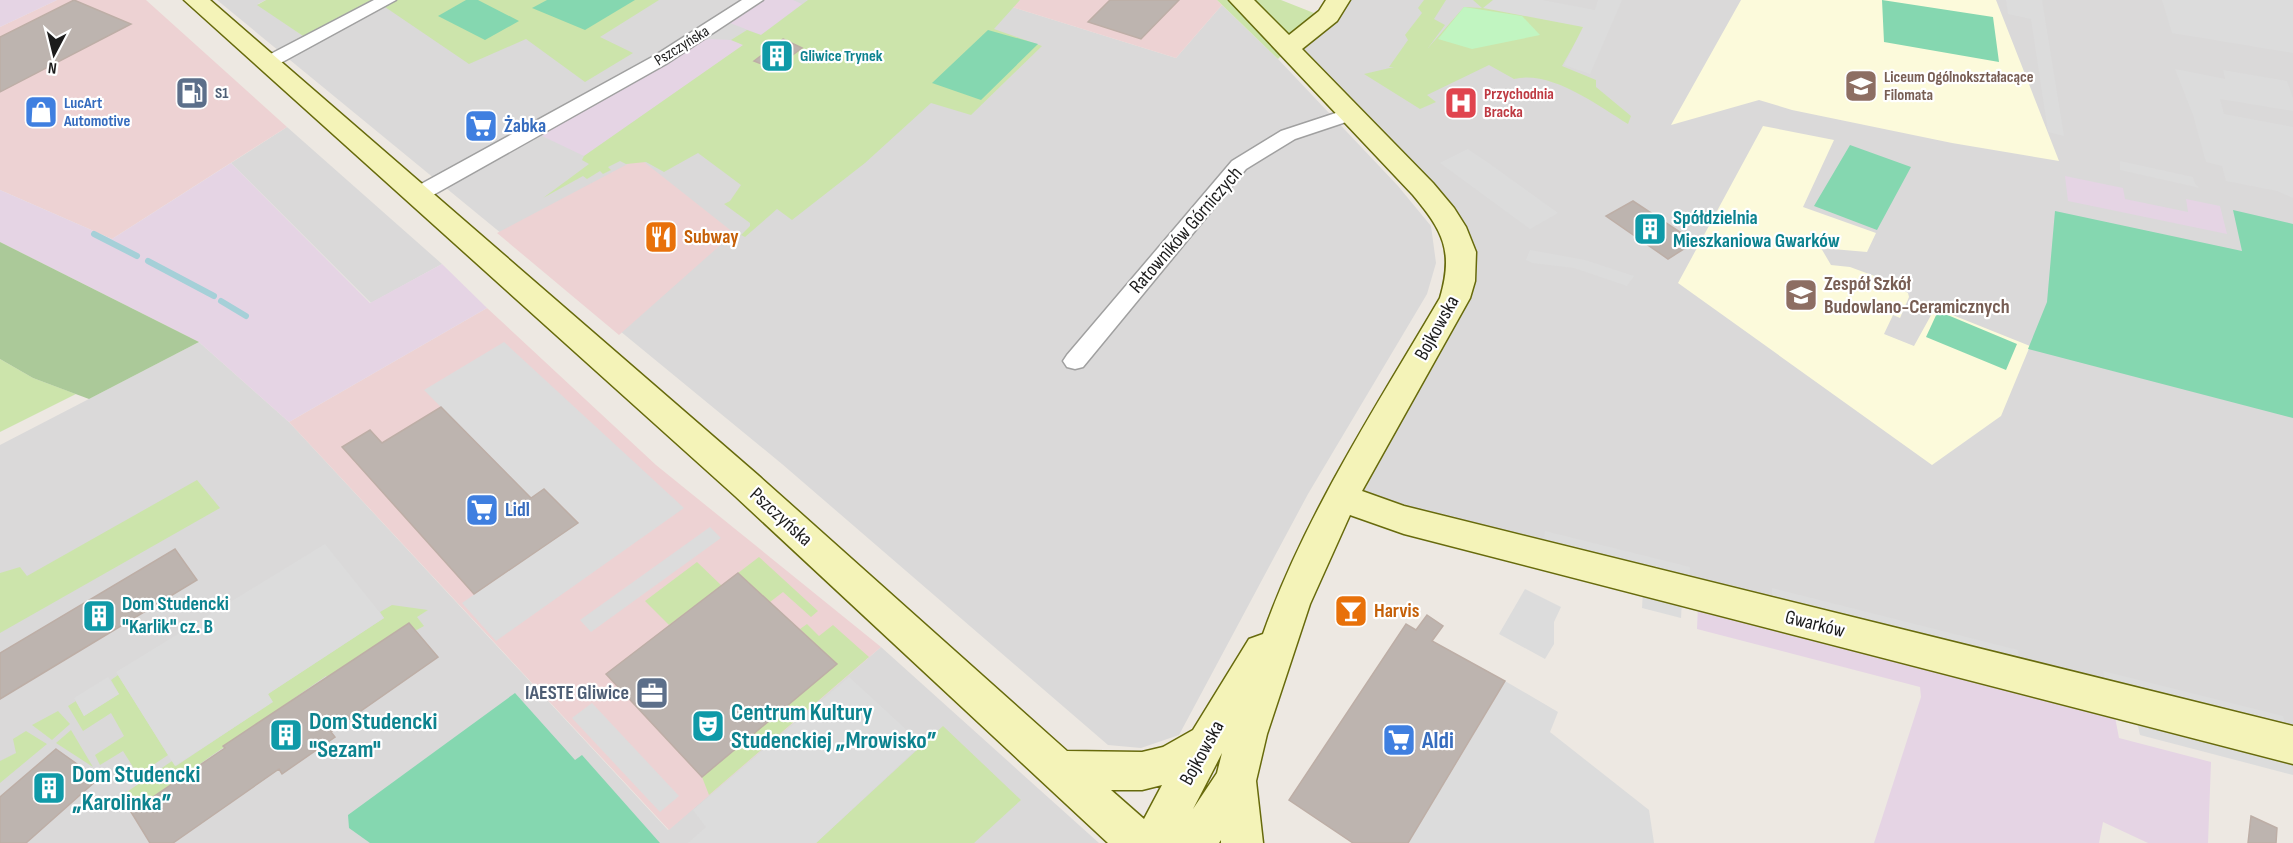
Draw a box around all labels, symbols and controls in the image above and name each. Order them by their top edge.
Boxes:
street label: Pszczyńska [651,22,713,70]
north arrow [24,24,84,84]
building icon: Gliwice Trynek [759,38,795,74]
place label: Gliwice Trynek [800,47,883,66]
text: N [47,57,58,77]
school or university icon: Liceum Ogólnokształacące Filomata [1843,68,1879,104]
place label: Liceum Ogólnokształacące Filomata [1884,68,2034,105]
fuel station icon: S1 [174,75,210,111]
place label: S1 [215,84,229,103]
hospital icon: Przychodnia Bracka [1443,85,1479,121]
place label: Przychodnia Bracka [1484,85,1554,122]
shop icon: LucArt Automotive [23,94,59,130]
place label: LucArt Automotive [63,94,130,131]
supermarket icon: Żabka [463,108,499,144]
place label: Żabka [504,114,546,138]
street label: Ratowników Górniczych [1124,162,1248,298]
place label: Spółdzielnia Mieszkaniowa Gwarków [1673,206,1840,253]
building icon: Spółdzielnia Mieszkaniowa Gwarków [1632,211,1668,247]
restaurant icon: Subway [643,219,679,255]
place label: Subway [684,225,739,249]
place label: Zespół Szkół Budowlano-Ceramicznych [1824,272,2010,319]
school or university icon: Zespół Szkół Budowlano-Ceramicznych [1783,277,1819,313]
street label: Bojkowska [1410,292,1464,364]
street label: Pszczyńska [745,483,817,551]
supermarket icon: Lidl [464,492,500,528]
place label: Lidl [505,498,530,522]
place label: Dom Studencki "Karlik" cz. B [122,592,229,639]
bar icon: Harvis [1333,593,1369,629]
building icon: Dom Studencki "Karlik" cz. B [81,598,117,634]
place label: Harvis [1374,599,1420,623]
street label: Gwarków [1783,605,1847,643]
office icon: IAESTE Gliwice [634,675,670,711]
place label: IAESTE Gliwice [525,681,629,705]
place label: Centrum Kultury Studenckiej „Mrowisko” [731,698,937,755]
place label: Dom Studencki "Sezam" [309,707,437,764]
theatre icon: Centrum Kultury Studenckiej „Mrowisko” [690,708,726,744]
building icon: Dom Studencki "Sezam" [268,717,304,753]
street label: Bojkowska [1175,717,1229,789]
supermarket icon: Aldi [1381,722,1417,758]
place label: Aldi [1421,726,1454,755]
place label: Dom Studencki „Karolinka” [72,760,200,817]
building icon: Dom Studencki „Karolinka” [31,770,67,806]

